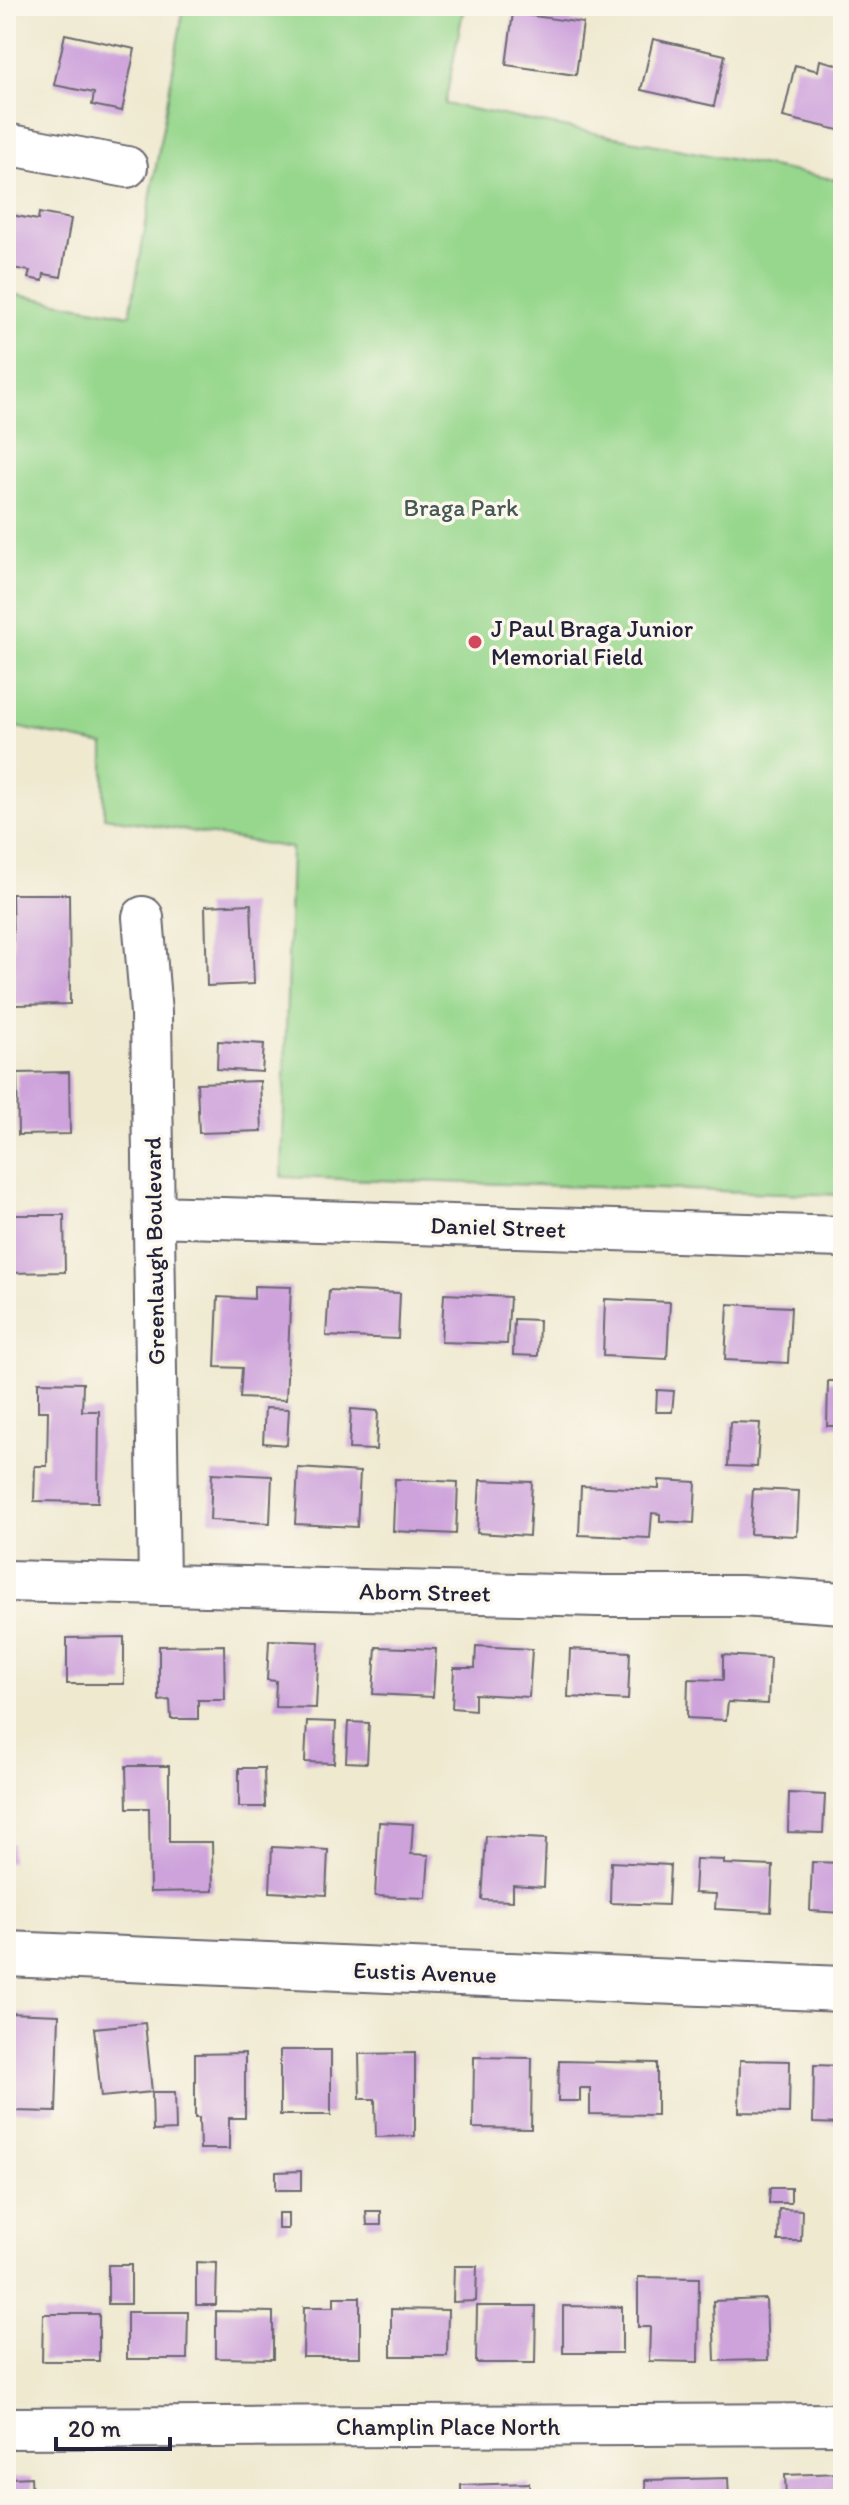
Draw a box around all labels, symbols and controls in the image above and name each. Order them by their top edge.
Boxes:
park label: Braga Park [403,493,519,522]
place label: J Paul Braga Junior Memorial Field [491,614,693,671]
marker: J Paul Braga Junior Memorial Field [466,633,484,651]
street label: Greenlaugh Boulevard [138,1136,170,1366]
street label: Daniel Street [430,1210,566,1244]
street label: Aborn Street [359,1576,491,1608]
street label: Eustis Avenue [353,1955,497,1989]
scale bar [56,2401,170,2451]
street label: Champlin Place North [336,2412,560,2441]
text: 20 m [68,2414,121,2443]

